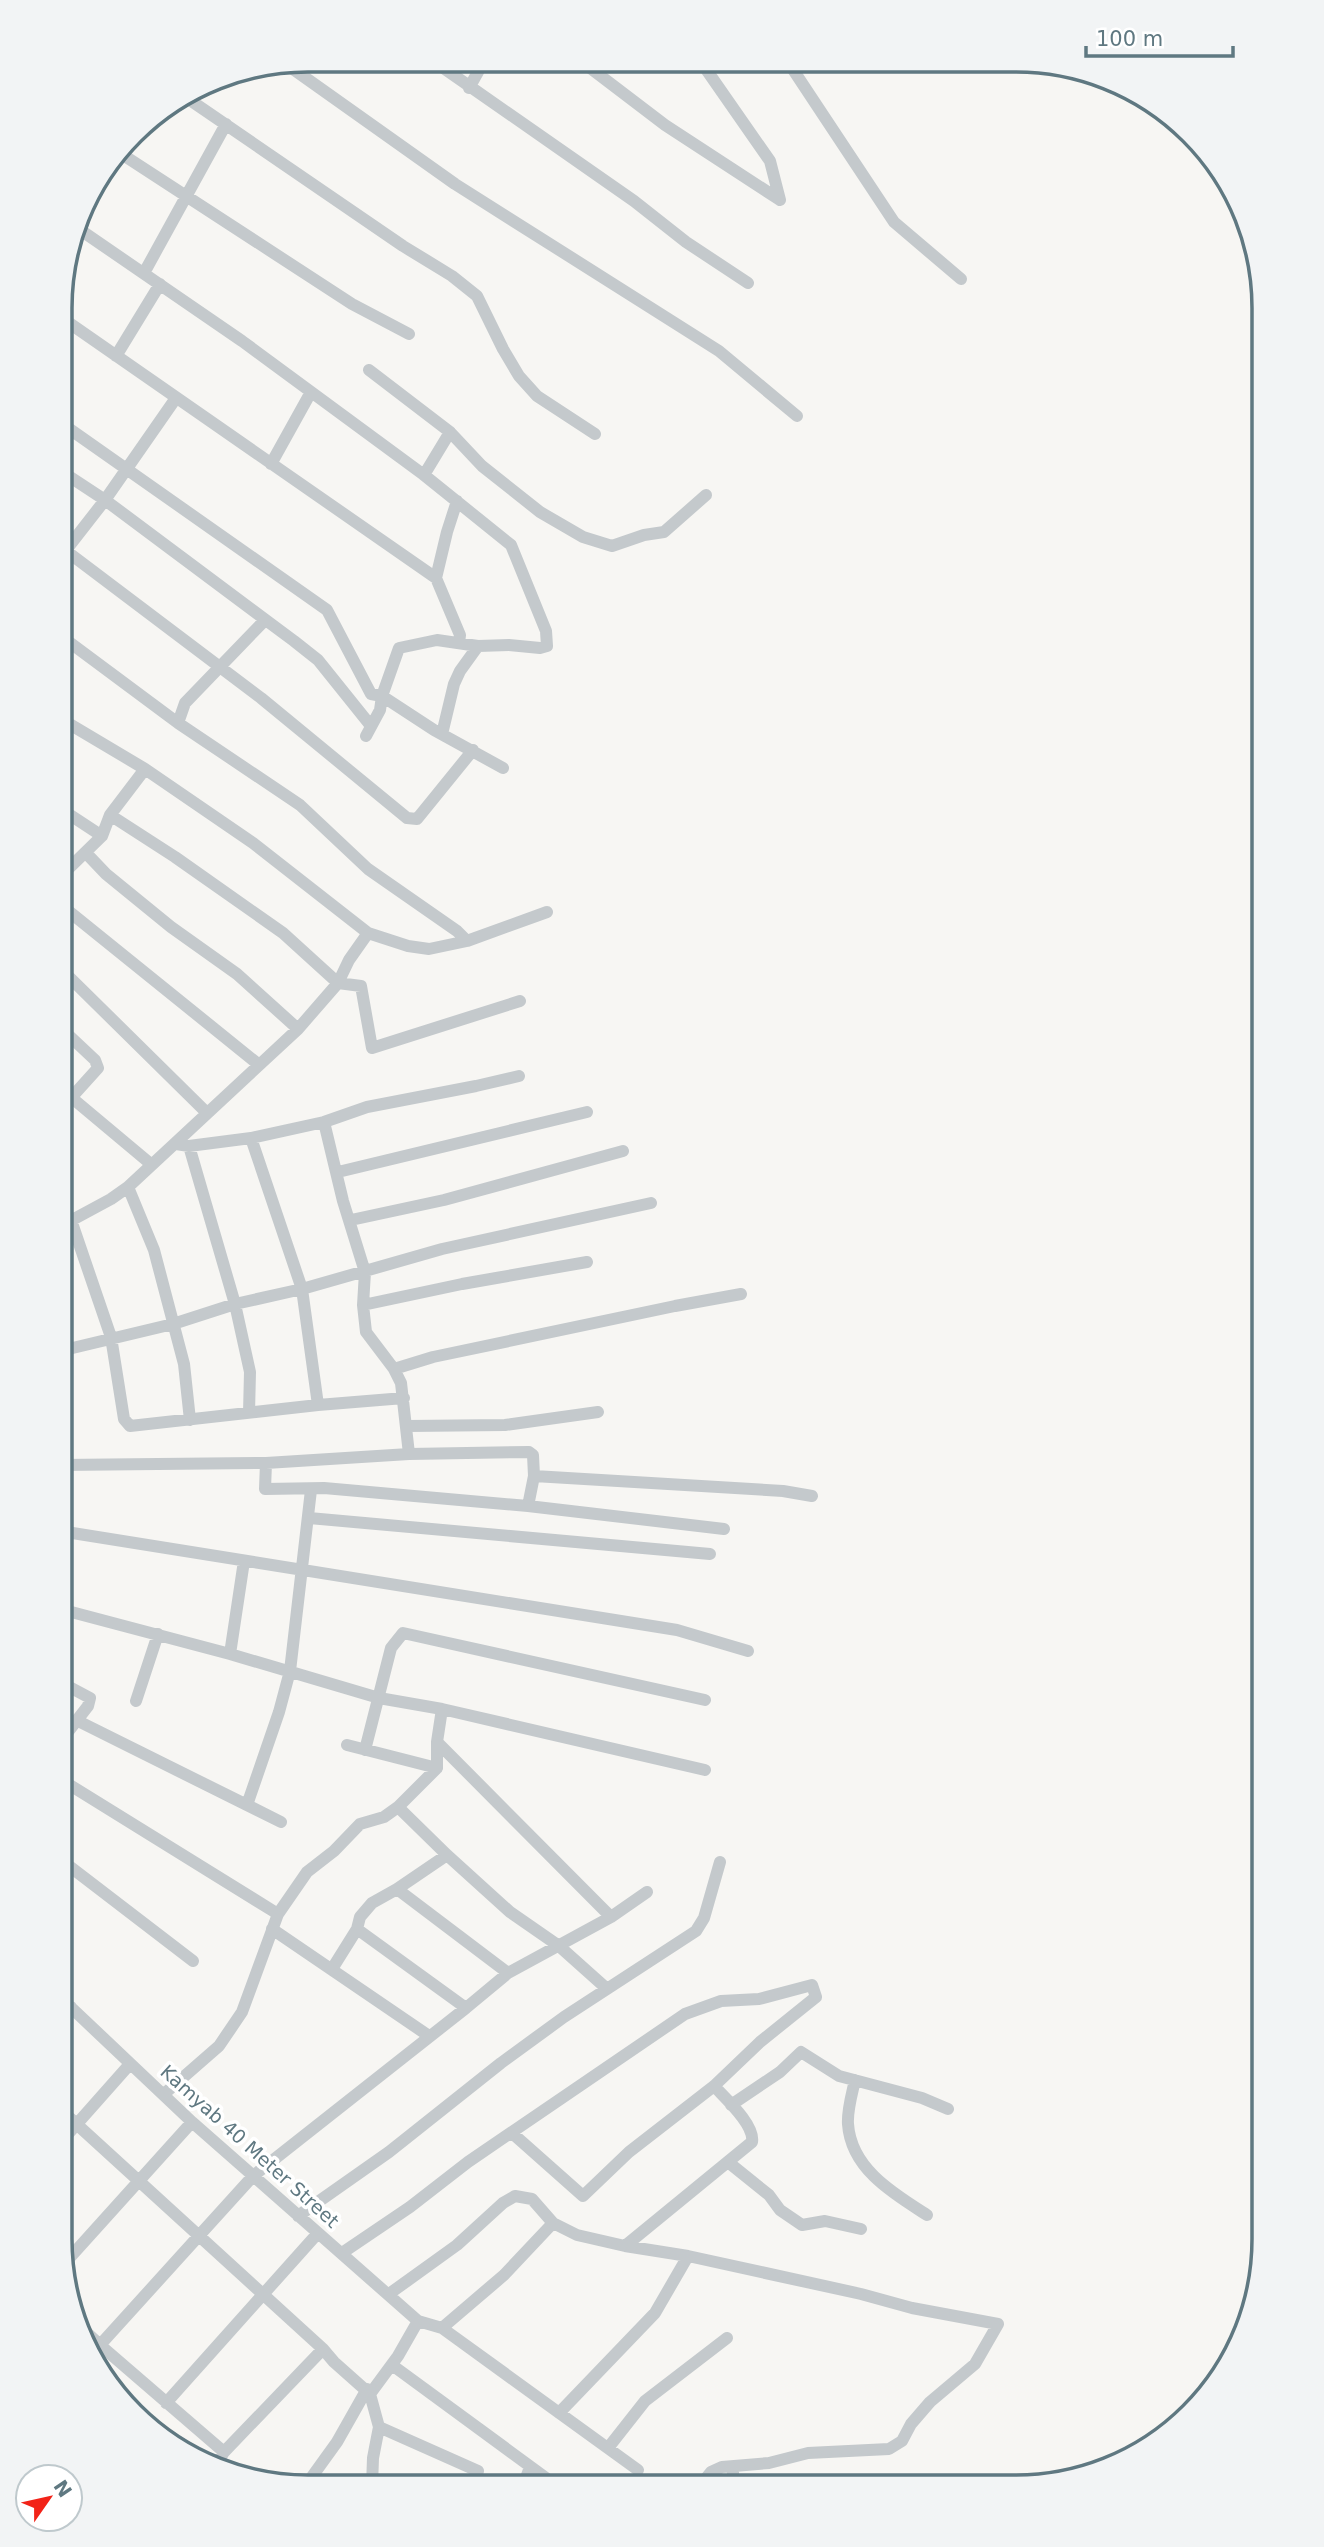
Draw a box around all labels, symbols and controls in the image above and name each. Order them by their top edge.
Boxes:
scale bar [1086,14,1233,58]
text: 100 m [1096,27,1163,51]
street label: Kamyab 40 Meter Street [156,2060,344,2232]
north arrow [14,2463,84,2533]
text: N [50,2476,77,2501]

